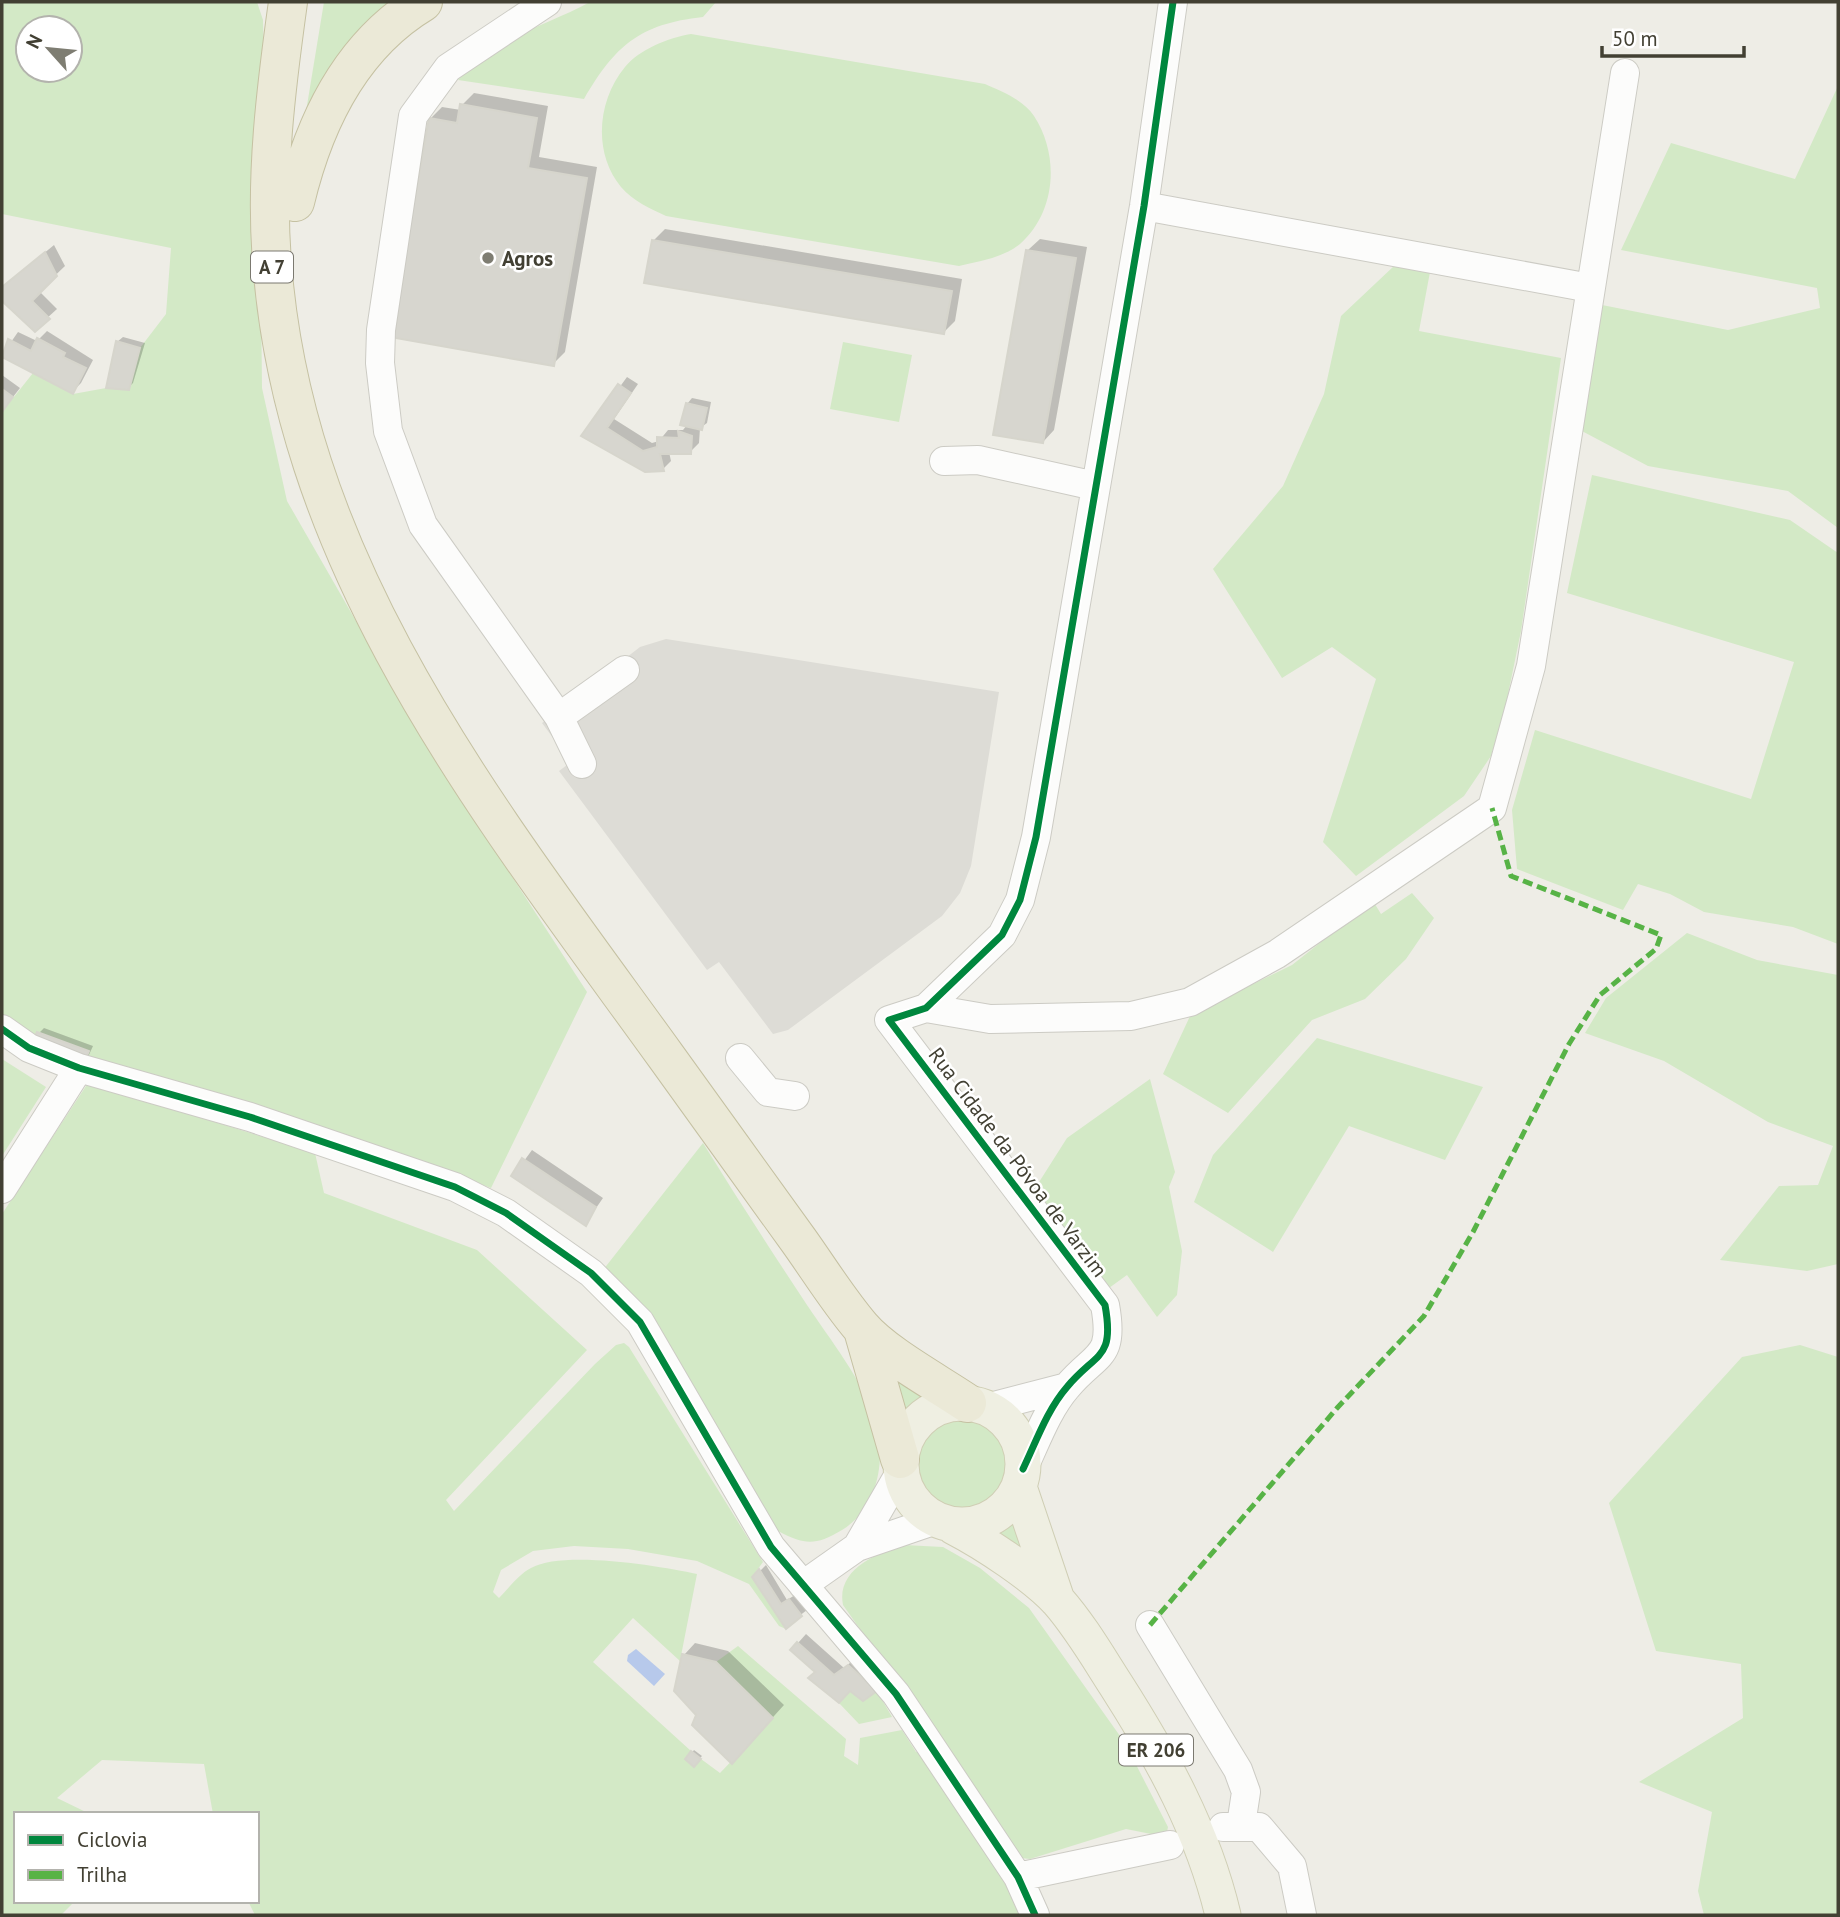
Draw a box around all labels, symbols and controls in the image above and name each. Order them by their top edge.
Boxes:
north arrow [14,14,84,84]
scale bar [1602,14,1744,58]
text: 50 m [1612,25,1658,52]
text: N [20,30,47,52]
place label: Agros [502,245,553,272]
marker: Agros [480,250,496,266]
road number: A 7 [251,252,293,282]
street label: Rua Cidade da Póvoa de Varzim [923,1042,1113,1282]
road number: ER 206 [1119,1734,1193,1766]
legend [14,1812,259,1903]
text: Ciclovia [77,1826,147,1853]
text: Trilha [77,1861,127,1888]

